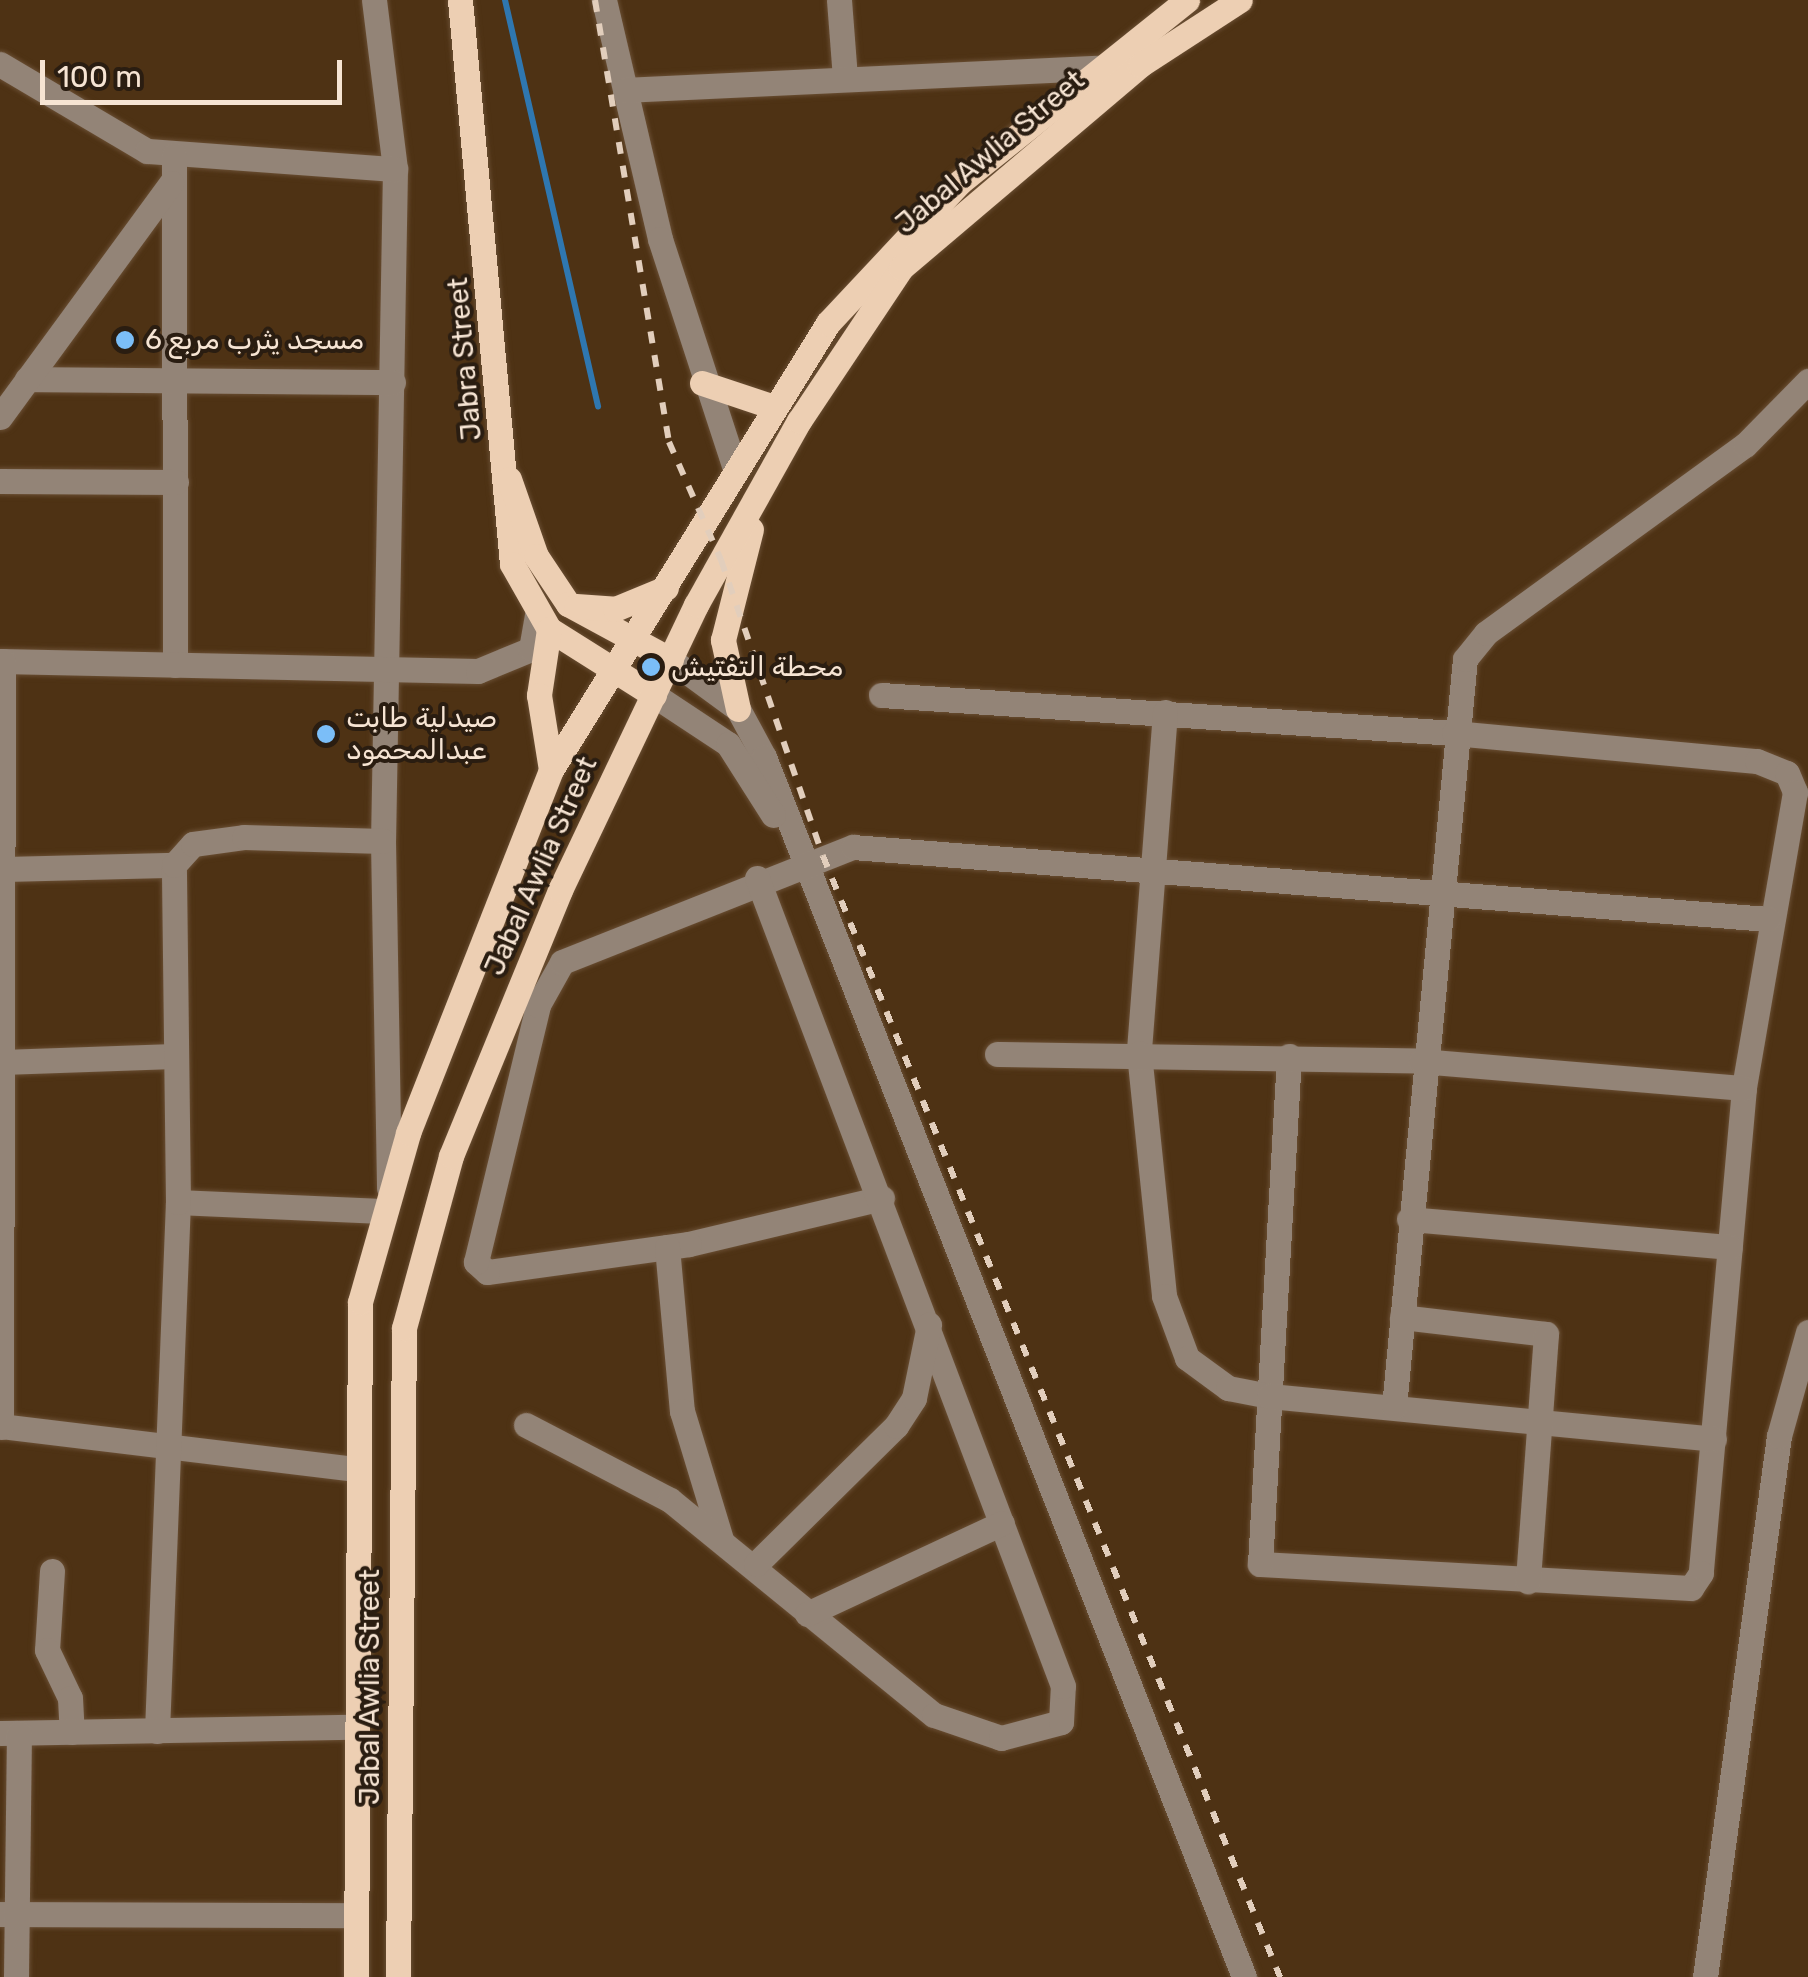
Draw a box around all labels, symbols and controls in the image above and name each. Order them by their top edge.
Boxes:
scale bar [45,40,348,102]
text: 100 m [57,59,142,95]
street label: Jabal Awlia Street [889,63,1091,241]
street label: Jabra Street [441,276,489,442]
place label: مسجد يثرب مربع 6 [145,323,364,357]
marker: مسجد يثرب مربع 6 [114,329,136,351]
place label: محطة التفتيش [671,650,843,684]
marker: محطة التفتيش [640,656,662,678]
place label: صيدلية طابت عبدالمحمود [346,701,497,767]
marker: صيدلية طابت عبدالمحمود [315,723,337,745]
street label: Jabal Awlia Street [478,751,604,981]
street label: Jabal Awlia Street [353,1569,387,1805]

